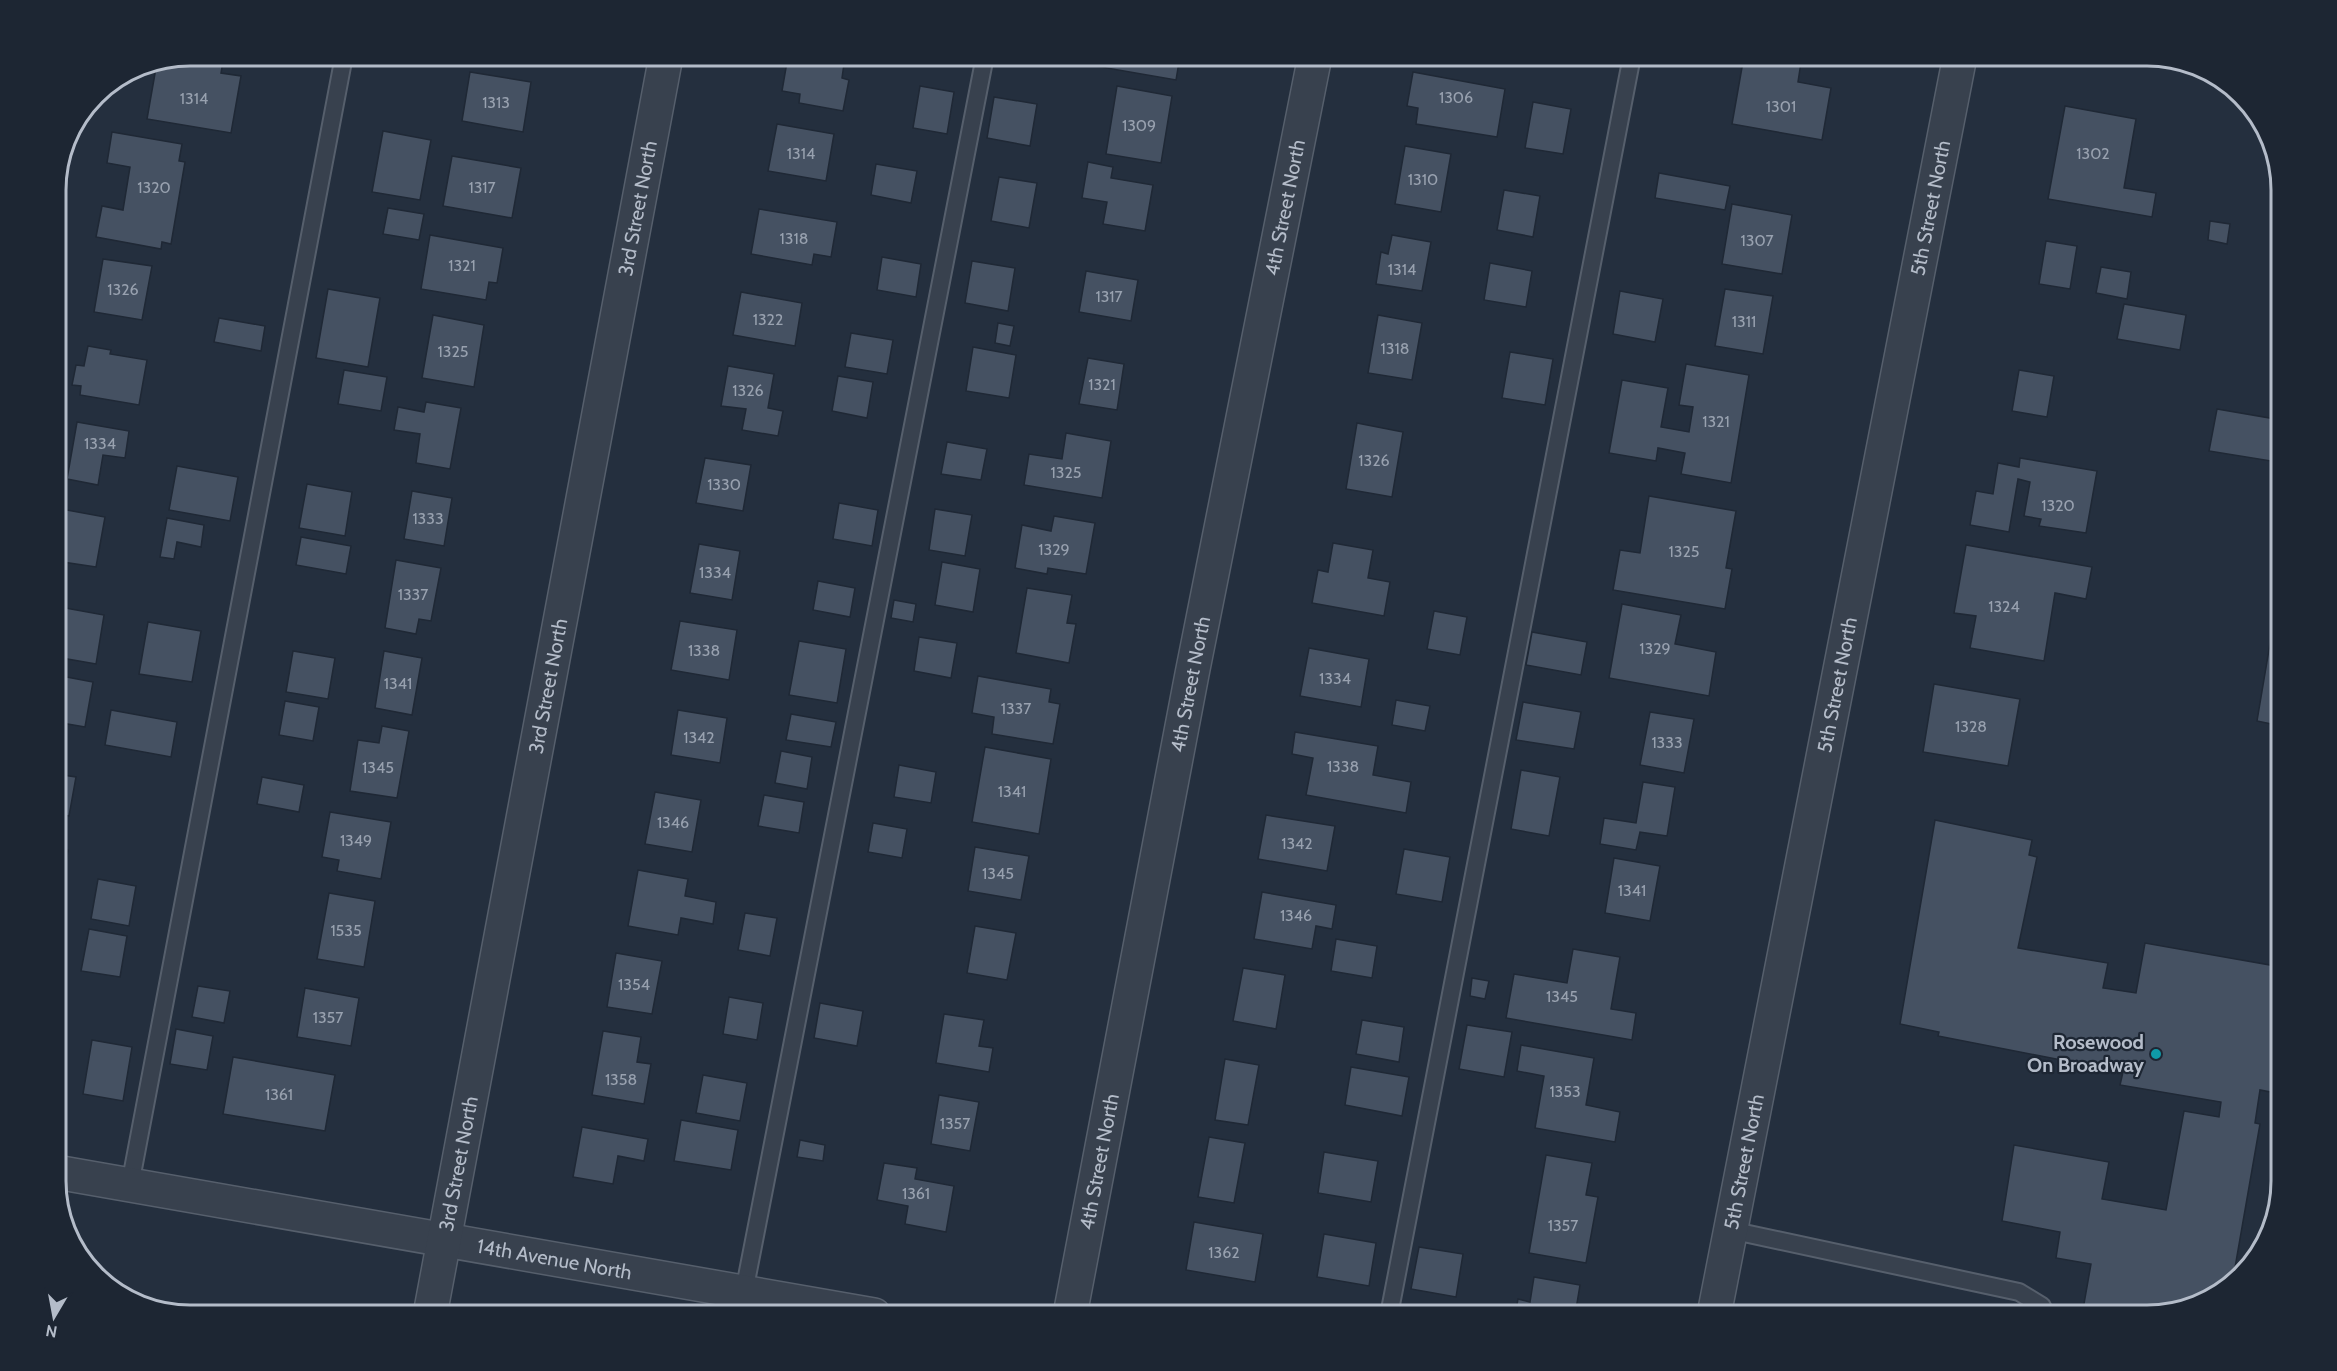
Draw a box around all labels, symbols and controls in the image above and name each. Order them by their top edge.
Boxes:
house number: 1306 [1439,88,1473,107]
house number: 1314 [180,89,208,108]
house number: 1313 [482,93,510,112]
house number: 1301 [1766,97,1796,116]
house number: 1309 [1122,116,1156,135]
street label: 4th Street North [1260,137,1310,278]
street label: 5th Street North [1905,138,1955,278]
street label: 3rd Street North [613,139,662,278]
house number: 1314 [787,144,815,163]
house number: 1302 [2076,144,2110,163]
house number: 1310 [1408,170,1438,189]
house number: 1320 [137,178,171,197]
house number: 1317 [468,178,496,197]
house number: 1318 [780,229,808,248]
house number: 1307 [1741,231,1773,250]
house number: 1321 [448,256,476,275]
house number: 1314 [1388,260,1416,279]
house number: 1326 [107,280,139,299]
house number: 1317 [1095,287,1123,306]
house number: 1322 [753,310,783,329]
house number: 1311 [1732,312,1756,331]
house number: 1318 [1381,339,1409,358]
house number: 1325 [438,342,468,361]
house number: 1321 [1088,375,1116,394]
house number: 1326 [732,381,764,400]
house number: 1321 [1702,412,1730,431]
house number: 1334 [84,434,116,453]
house number: 1326 [1358,451,1390,470]
house number: 1325 [1051,463,1081,482]
house number: 1330 [707,475,741,494]
house number: 1320 [2041,496,2075,515]
house number: 1333 [412,509,444,528]
house number: 1329 [1038,540,1070,559]
house number: 1325 [1669,542,1699,561]
house number: 1334 [699,563,731,582]
house number: 1337 [398,585,428,604]
house number: 1324 [1988,597,2020,616]
street label: 4th Street North [1165,614,1215,755]
street label: 5th Street North [1812,615,1862,755]
street label: 3rd Street North [523,616,572,756]
house number: 1329 [1639,639,1671,658]
house number: 1338 [688,641,720,660]
house number: 1334 [1319,669,1351,688]
house number: 1341 [384,674,412,693]
house number: 1337 [1001,699,1031,718]
house number: 1328 [1955,717,1987,736]
house number: 1342 [683,728,715,747]
house number: 1333 [1651,733,1683,752]
house number: 1338 [1327,757,1359,776]
house number: 1345 [362,758,394,777]
house number: 1341 [998,782,1026,801]
house number: 1346 [657,813,689,832]
house number: 1349 [340,831,372,850]
house number: 1342 [1281,834,1313,853]
house number: 1345 [982,864,1014,883]
house number: 1341 [1618,881,1646,900]
house number: 1346 [1280,906,1312,925]
house number: 1535 [330,921,362,940]
house number: 1354 [618,975,650,994]
house number: 1345 [1546,987,1578,1006]
house number: 1357 [313,1008,343,1027]
place label: Rosewood On Broadway [2027,1030,2144,1077]
marker: Rosewood On Broadway [2149,1047,2163,1061]
house number: 1358 [605,1070,637,1089]
house number: 1353 [1549,1082,1581,1101]
house number: 1361 [265,1085,293,1104]
street label: 4th Street North [1074,1092,1124,1232]
street label: 5th Street North [1719,1092,1769,1232]
street label: 3rd Street North [434,1094,483,1233]
house number: 1357 [940,1114,970,1133]
house number: 1361 [902,1184,930,1203]
house number: 1357 [1548,1216,1578,1235]
street label: 14th Avenue North [475,1234,634,1284]
house number: 1362 [1208,1243,1240,1262]
north arrow [24,1287,84,1347]
text: N [44,1321,59,1342]

